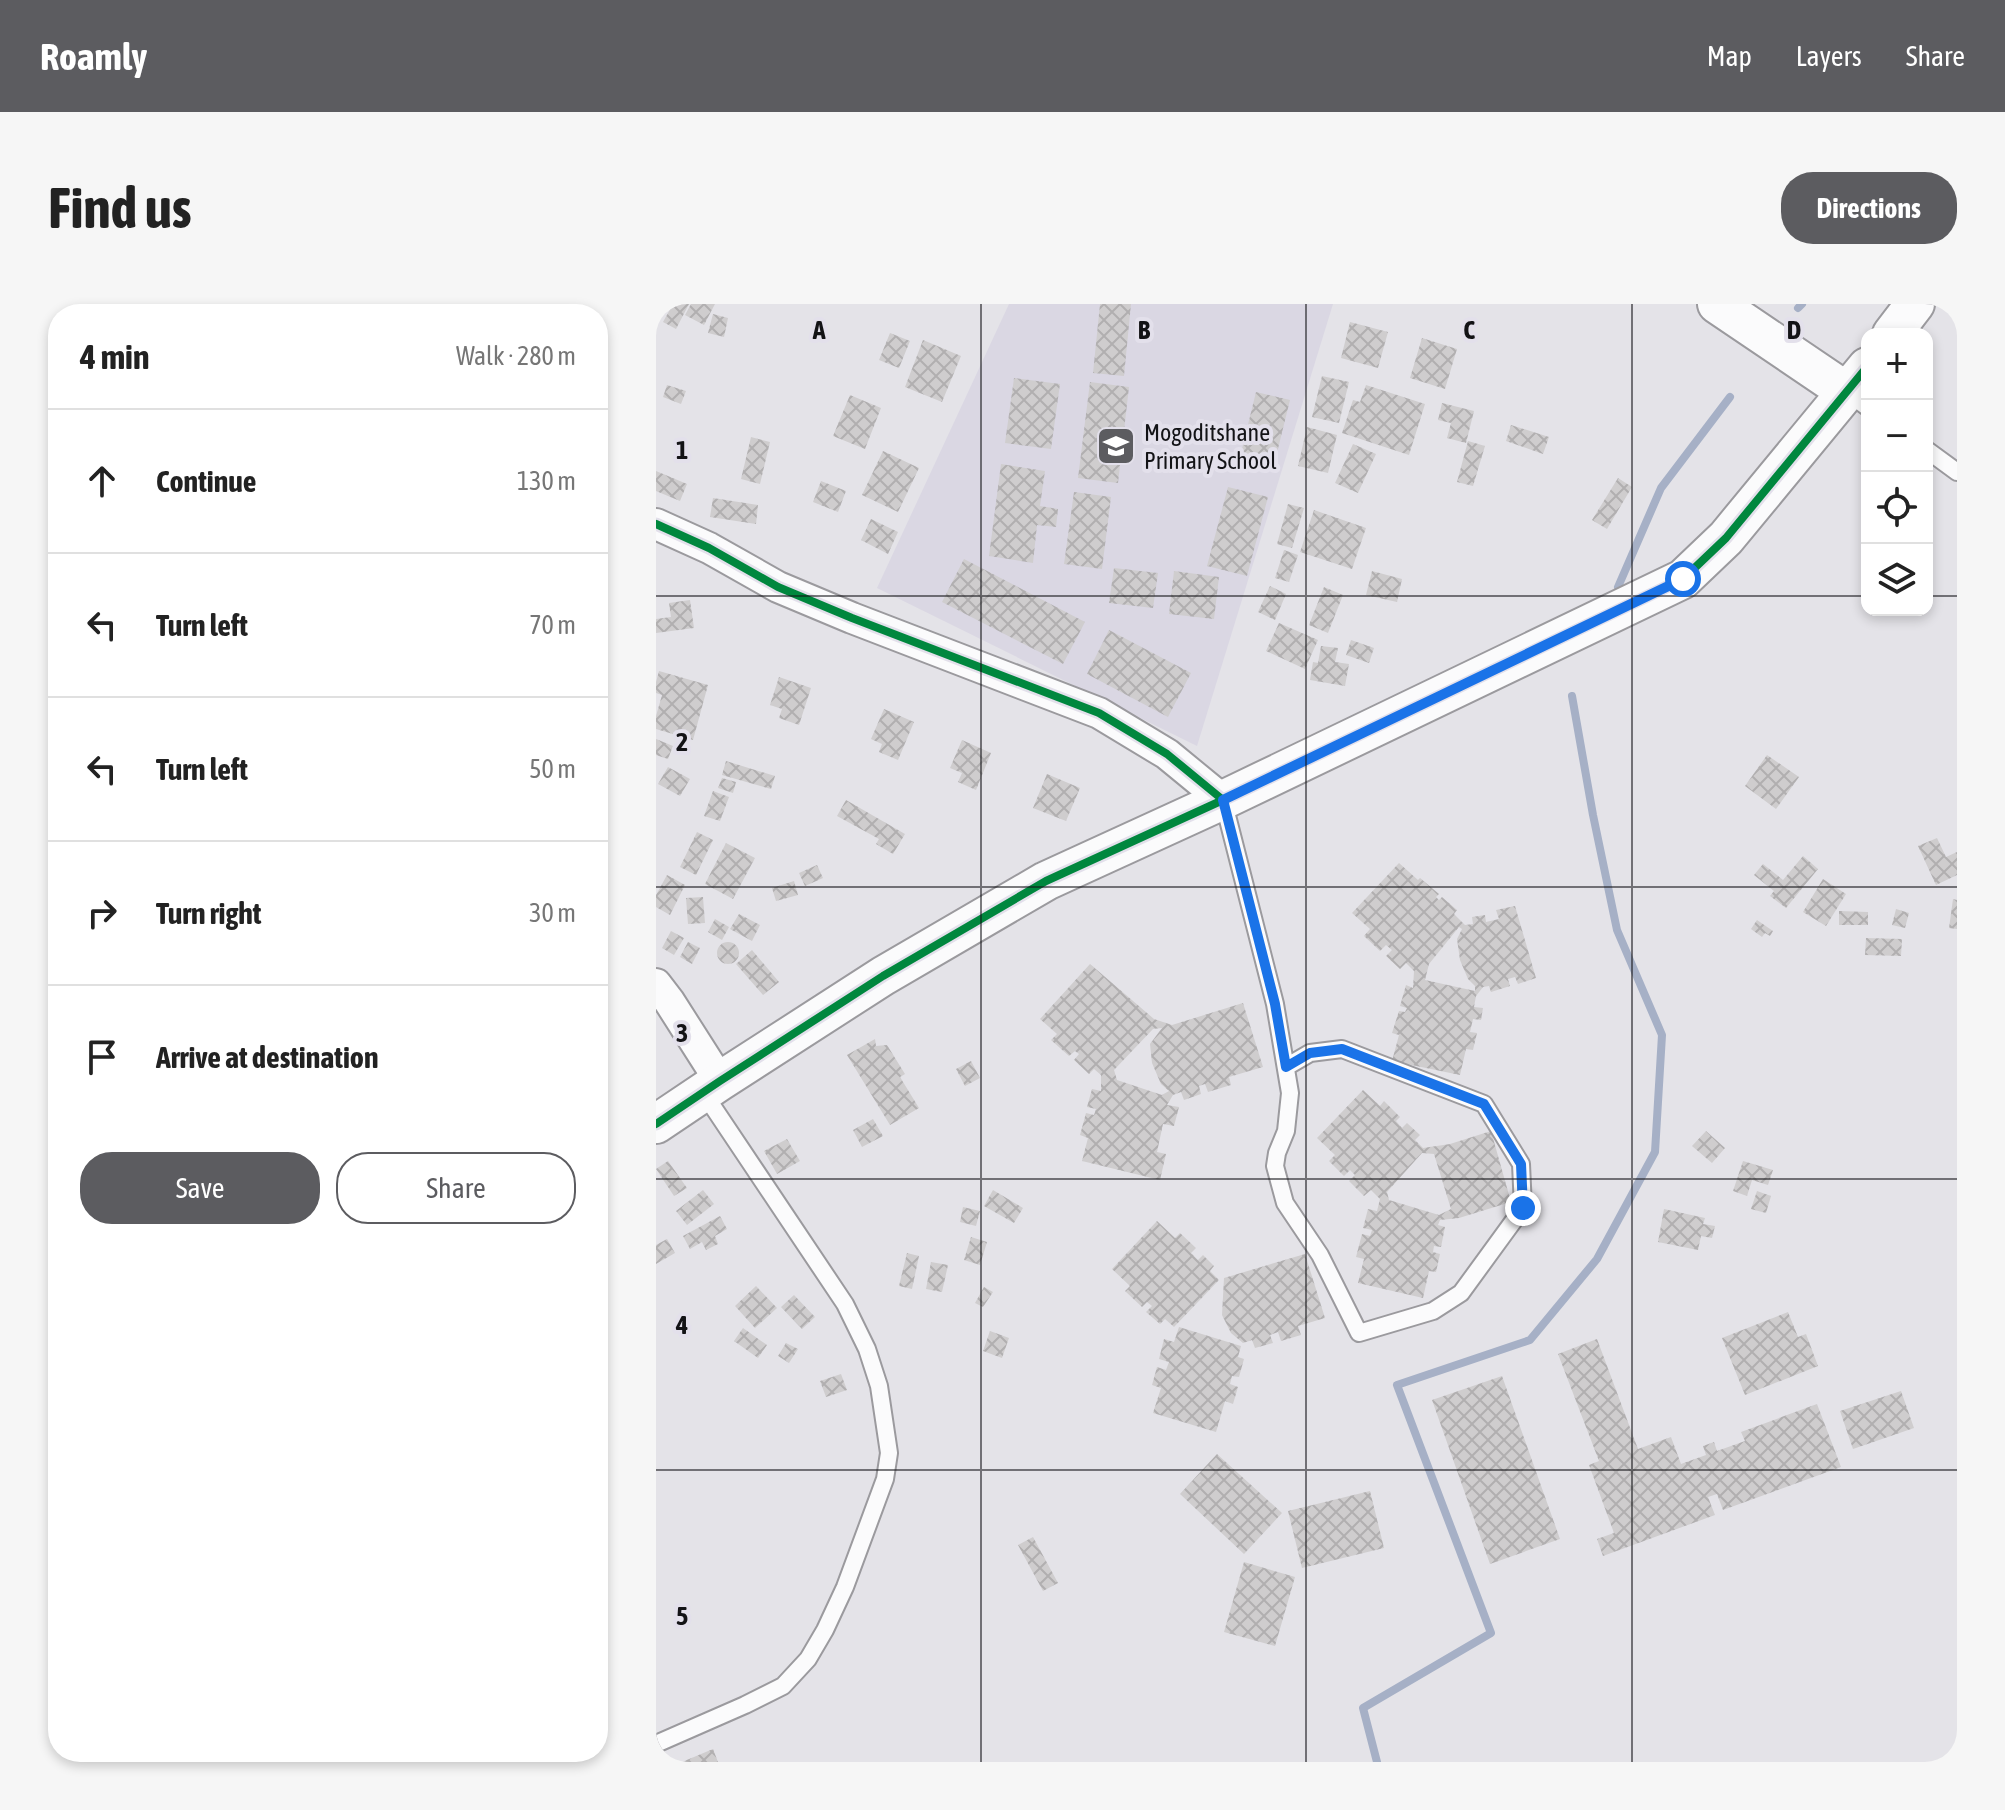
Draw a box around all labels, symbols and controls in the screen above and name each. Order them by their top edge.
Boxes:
text: Roamly [40,35,147,78]
text: Map [1707,40,1752,72]
text: Layers [1796,40,1862,72]
text: Share [1906,40,1965,72]
button: Directions [1781,172,1957,244]
text: Find us [48,176,192,240]
text: A [812,315,826,345]
text: B [1138,315,1151,345]
text: C [1463,315,1475,345]
text: D [1787,315,1801,345]
map controls [1861,328,1933,616]
button: + [1861,328,1933,400]
text: 4 min [80,337,149,376]
text: Walk · 280 m [456,341,576,371]
button: − [1861,400,1933,472]
place label: Mogoditshane Primary School [1144,419,1277,474]
school or university icon: Mogoditshane Primary School [1095,425,1137,467]
text: 1 [676,435,688,465]
icon: ahead [80,459,124,503]
text: Continue [156,464,256,498]
text: 130 m [517,466,576,496]
button: locate [1861,472,1933,544]
button: layers [1861,544,1933,616]
route start [1665,561,1701,597]
icon: left [80,603,124,647]
text: Turn left [156,608,248,642]
text: 70 m [529,610,576,640]
text: 2 [676,727,688,757]
icon: left [80,747,124,791]
text: Turn left [156,752,248,786]
text: 50 m [529,754,576,784]
icon: right [80,891,124,935]
text: Turn right [156,896,262,930]
text: 30 m [529,898,576,928]
text: 3 [676,1018,688,1048]
icon: arrive [80,1035,124,1079]
text: Arrive at destination [156,1040,378,1074]
button: Save [80,1152,320,1224]
button: Share [336,1152,576,1224]
route end [1505,1190,1541,1226]
text: 4 [675,1310,688,1340]
text: 5 [676,1601,688,1631]

